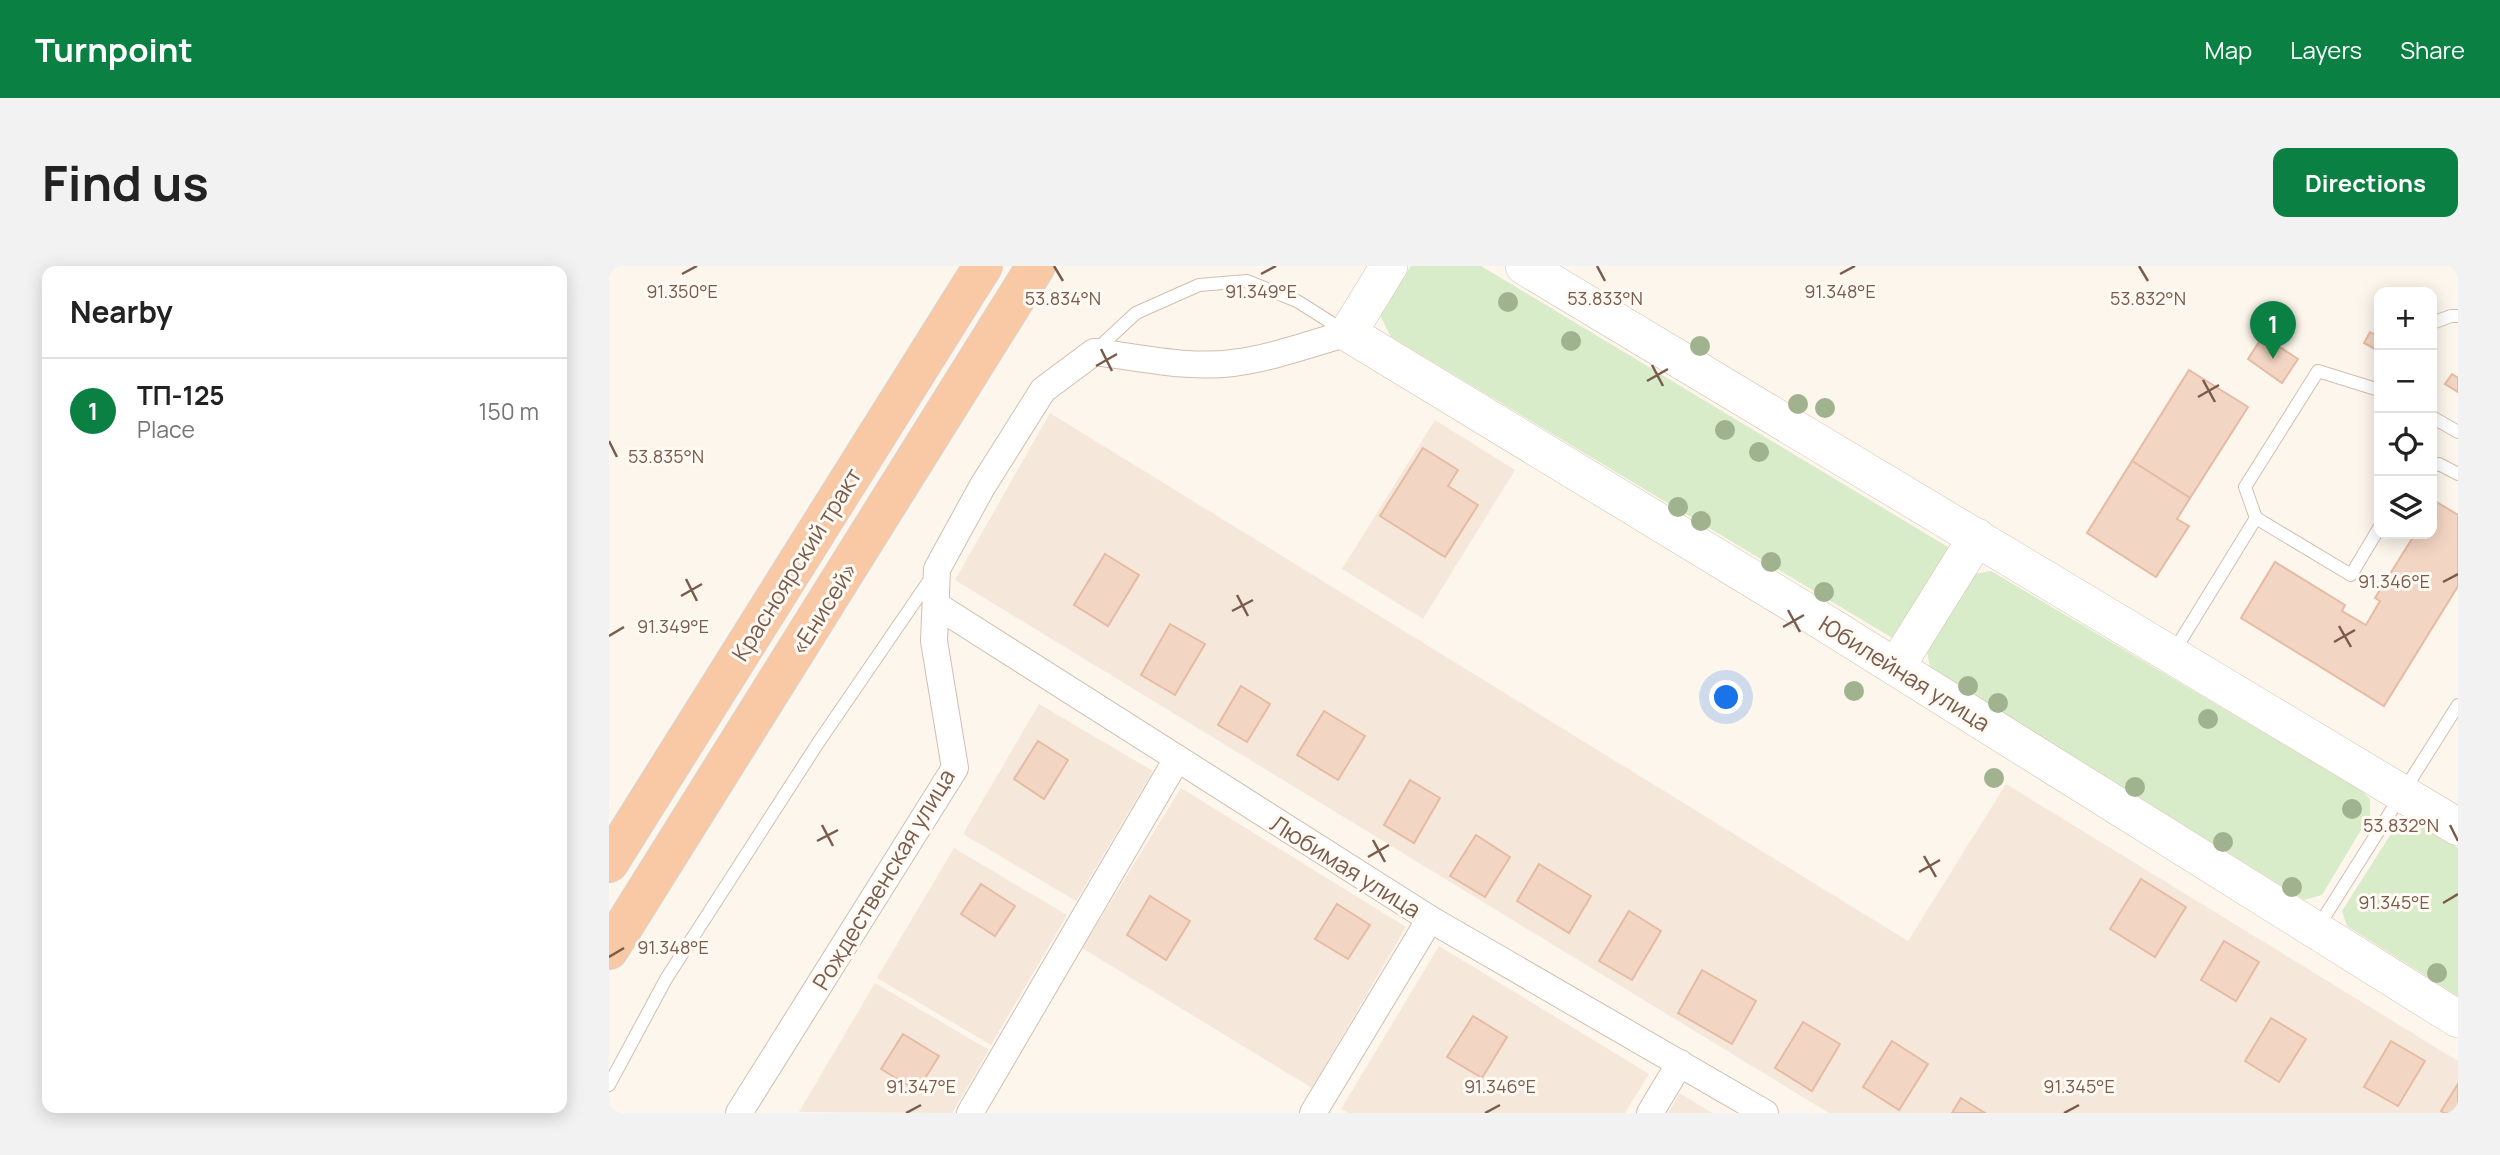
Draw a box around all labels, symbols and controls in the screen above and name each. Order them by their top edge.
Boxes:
text: Turnpoint [35,27,193,72]
text: Map [2205,33,2252,66]
text: Layers [2290,33,2362,66]
text: Share [2400,33,2465,66]
button: Directions [2273,148,2458,217]
text: Find us [42,149,209,216]
text: 91.350°E [646,279,718,303]
text: 91.349°E [1225,279,1297,303]
text: 91.348°E [1804,279,1876,303]
text: 53.834°N [1025,286,1101,310]
text: 53.833°N [1567,286,1643,310]
text: 53.832°N [2110,286,2186,310]
map controls [2374,287,2437,539]
button: + [2374,287,2437,350]
text: Nearby [70,291,173,332]
pin: 1 [2250,301,2296,359]
button: − [2374,350,2437,413]
text: ТП-125 [137,377,225,413]
text: 1 [88,395,98,427]
text: 150 m [479,395,539,427]
text: Place [137,413,195,445]
button: locate [2374,413,2437,476]
text: 53.835°N [628,444,704,468]
street label: Красноярский тракт [724,461,869,667]
button: layers [2374,476,2437,539]
street label: «Енисей» [782,556,864,660]
text: 91.346°E [2358,569,2430,593]
street label: Юбилейная улица [1813,607,1997,739]
text: 91.349°E [637,614,709,638]
your location [1709,680,1743,714]
street label: Рождественская улица [804,762,962,996]
street label: Любимая улица [1265,807,1427,925]
text: 53.832°N [2363,813,2439,837]
text: 91.345°E [2358,890,2430,914]
text: 91.348°E [637,935,709,959]
text: 91.347°E [886,1074,956,1098]
text: 91.346°E [1464,1074,1536,1098]
text: 91.345°E [2043,1074,2115,1098]

